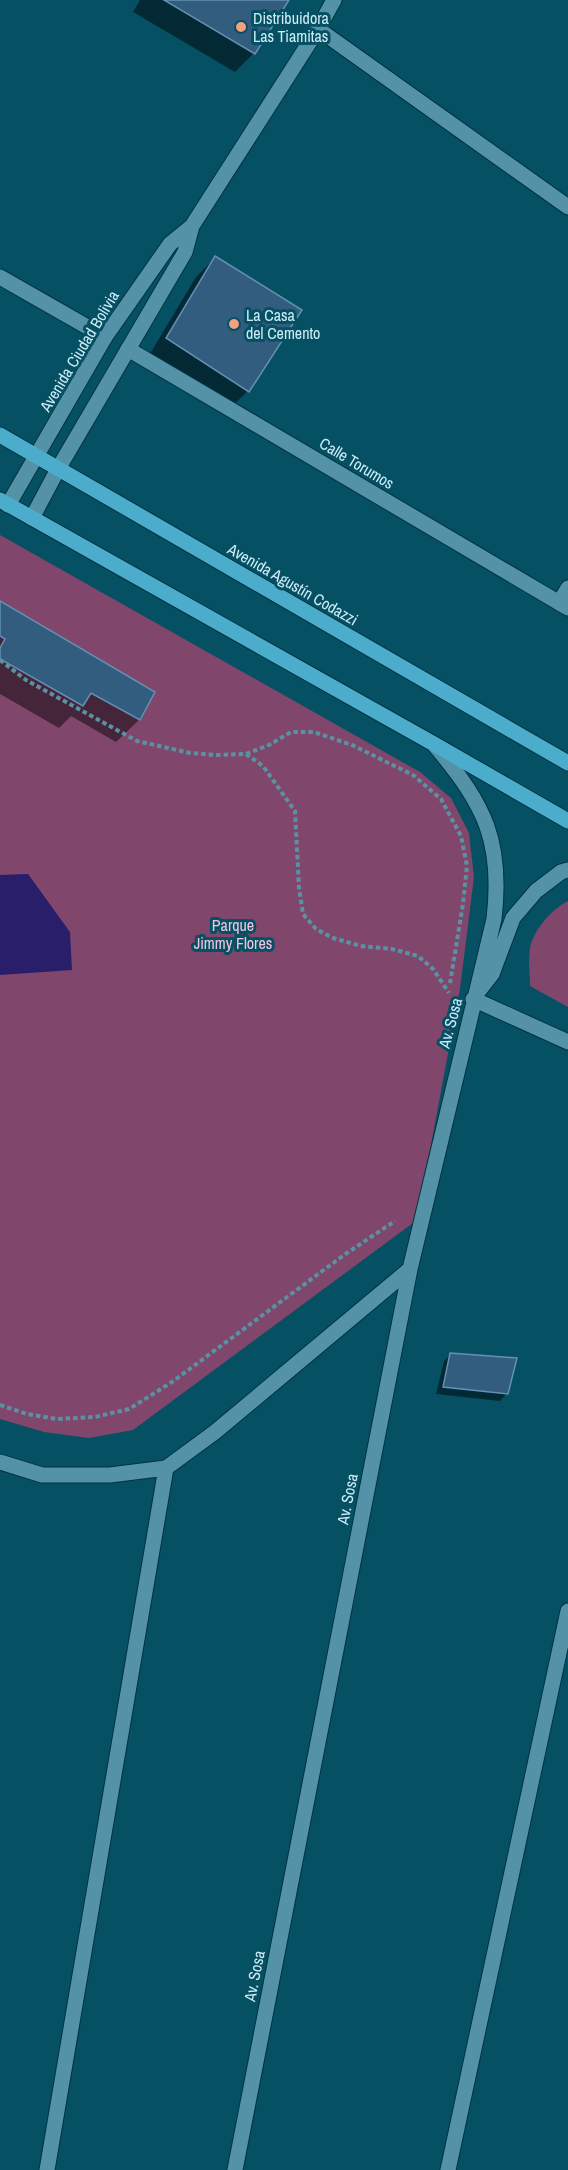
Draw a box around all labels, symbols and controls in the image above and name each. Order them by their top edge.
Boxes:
place label: Distribuidora Las Tiamitas [253,7,330,47]
marker: Distribuidora Las Tiamitas [234,20,248,34]
street label: Avenida Ciudad Bolivia [34,286,124,417]
place label: La Casa del Cemento [246,304,320,344]
marker: La Casa del Cemento [227,317,241,331]
street label: Calle Torumos [315,432,399,494]
street label: Avenida Agustín Codazzi [223,537,362,630]
park label: Parque Jimmy Flores [194,914,272,954]
street label: Av. Sosa [432,995,467,1052]
street label: Av. Sosa [331,1471,363,1527]
street label: Av. Sosa [238,1948,270,2004]

